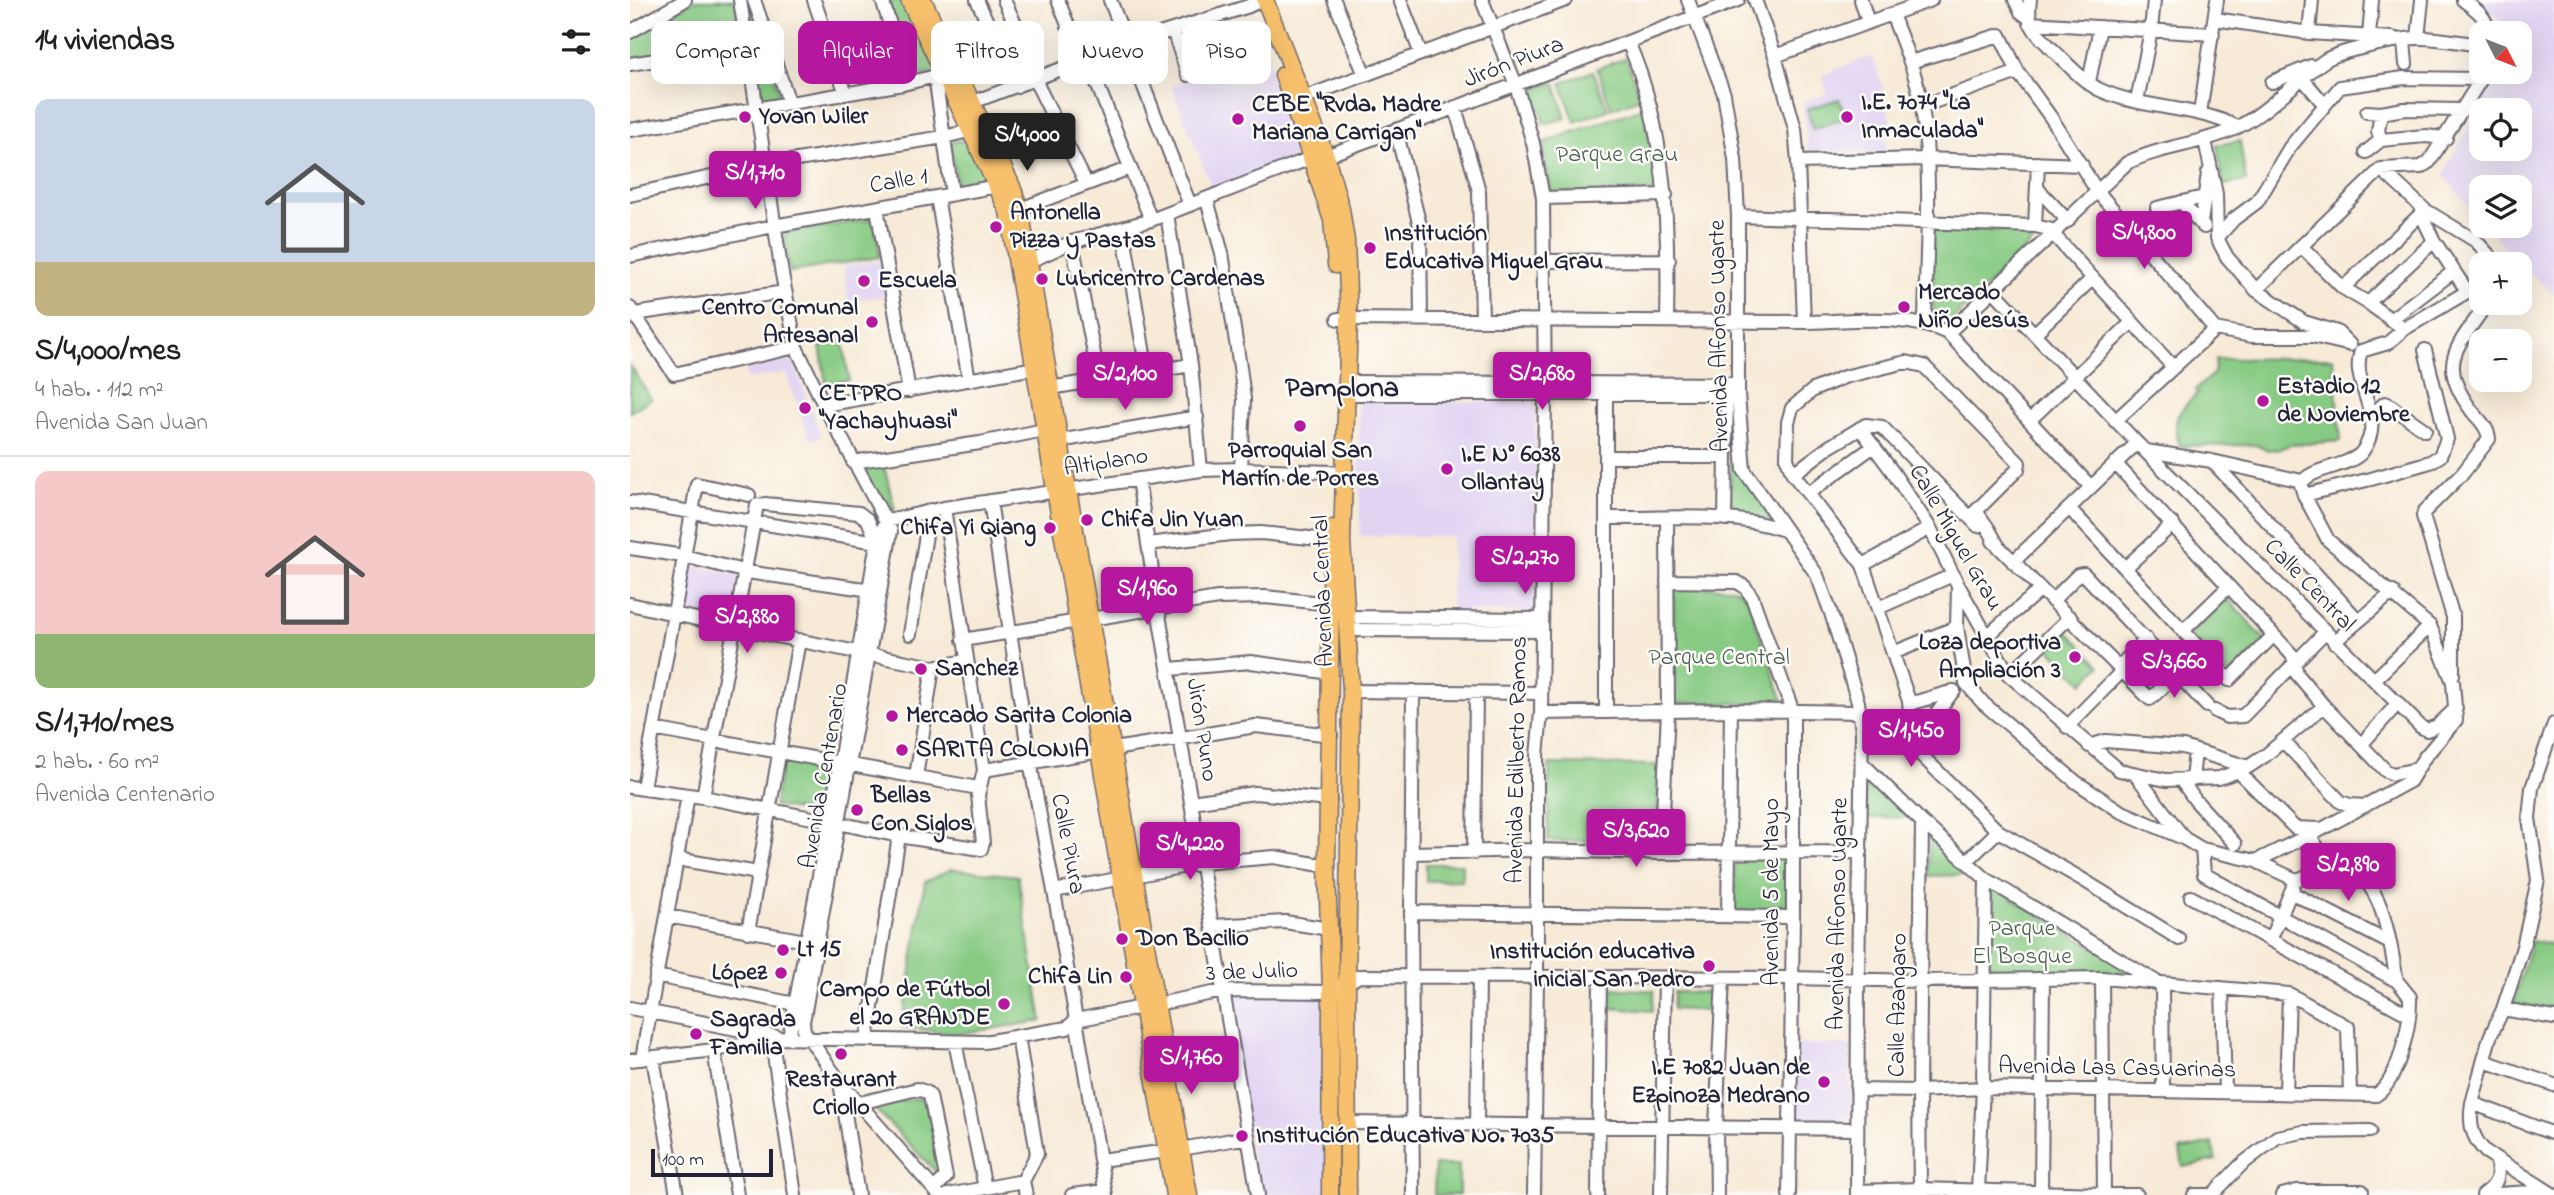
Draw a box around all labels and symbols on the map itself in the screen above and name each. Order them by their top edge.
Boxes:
north arrow [2469,21,2532,84]
street label: Jirón Piura [1459,28,1569,98]
place label: I.E. 7074 "La Inmaculada" [1861,86,1984,149]
place label: CEBE "Rvda. Madre Mariana Carrigan" [1252,88,1442,152]
place label: Yovan Wiler [758,100,869,135]
marker: Yovan Wiler [737,109,753,125]
marker: I.E. 7074 "La Inmaculada" [1839,109,1855,125]
marker: CEBE "Rvda. Madre Mariana Carrigan" [1230,111,1246,127]
pin: S/4,000 [962,114,1092,173]
park label: Parque Grau [1556,138,1678,173]
pin: S/1,710 [690,152,820,211]
street label: Calle 1 [867,160,931,204]
place label: Antonella Pizza y Pastas [1010,196,1156,260]
pin: S/4,800 [2079,212,2209,271]
place label: Institución Educativa Miguel Grau [1384,217,1603,281]
marker: Antonella Pizza y Pastas [988,219,1004,235]
street label: Avenida Alfonso Ugarte [1700,219,1740,453]
marker: Institución Educativa Miguel Grau [1362,240,1378,256]
place label: Lubricentro Cardenas [1056,262,1265,297]
place label: Escuela [878,264,957,299]
marker: Lubricentro Cardenas [1034,271,1050,287]
marker: Escuela [856,273,872,289]
place label: Mercado Niño Jesús [1918,276,2029,339]
place label: Centro Comunal Artesanal [701,291,858,354]
marker: Mercado Niño Jesús [1896,299,1912,315]
marker: Centro Comunal Artesanal [864,314,880,330]
pin: S/2,100 [1060,352,1190,412]
pin: S/2,680 [1477,352,1607,412]
district label: Pamplona [1285,369,1399,410]
place label: Estadio 12 de Noviembre [2277,370,2411,433]
place label: CETPRO "Yachayhuasi" [818,377,958,441]
marker: Estadio 12 de Noviembre [2255,393,2271,409]
marker: CETPRO "Yachayhuasi" [797,400,813,416]
marker: Parroquial San Martín de Porres [1292,418,1308,434]
place label: Parroquial San Martín de Porres [1221,434,1379,497]
place label: I.E N° 6038 Ollantay [1461,438,1561,502]
street label: Altiplano [1061,439,1151,487]
street label: Calle Miguel Grau [1899,458,2011,618]
marker: I.E N° 6038 Ollantay [1439,461,1455,477]
place label: Chifa Jin Yuan [1101,503,1243,538]
place label: Chifa Yi Qiang [900,511,1036,547]
marker: Chifa Jin Yuan [1079,512,1095,528]
street label: Avenida Central [1304,514,1344,668]
marker: Chifa Yi Qiang [1042,520,1058,536]
street label: Calle Central [2255,531,2363,641]
pin: S/2,270 [1460,536,1590,596]
pin: S/1,960 [1082,568,1212,627]
pin: S/2,880 [682,596,812,655]
place label: Loza deportiva Ampliación 3 [1919,626,2061,689]
street label: Avenida Edilberto Ramos [1498,636,1538,884]
pin: S/3,660 [2109,640,2239,700]
park label: Parque Central [1648,641,1790,676]
marker: Loza deportiva Ampliación 3 [2067,649,2083,665]
place label: Sanchez [935,652,1019,687]
marker: Sanchez [913,661,929,677]
street label: Jirón Puno [1176,676,1226,784]
street label: Avenida Centenario [791,681,859,871]
place label: Mercado Sarita Colonia [906,699,1132,734]
marker: Mercado Sarita Colonia [884,708,900,724]
pin: S/1,450 [1846,710,1976,769]
place label: SARITA COLONIA [916,733,1089,768]
marker: SARITA COLONIA [894,742,910,758]
place label: Bellas Con Siglos [870,779,973,843]
street label: Calle Piura [1040,791,1094,897]
street label: Avenida Alfonso Ugarte [1819,797,1859,1031]
street label: Avenida 5 de Mayo [1755,798,1791,986]
marker: Bellas Con Siglos [849,802,865,818]
pin: S/3,620 [1571,810,1701,869]
pin: S/4,220 [1125,822,1255,882]
pin: S/2,890 [2283,844,2413,903]
park label: Parque El Bosque [1972,912,2072,975]
place label: Don Bacilio [1135,922,1249,957]
marker: Don Bacilio [1114,931,1130,947]
place label: Lt 15 [797,933,842,968]
street label: Calle Azangaro [1880,933,1918,1077]
place label: Institución educativa inicial San Pedro [1490,935,1695,998]
marker: Lt 15 [775,942,791,958]
street label: 3 de Julio [1205,954,1299,992]
place label: López [712,956,768,991]
marker: Institución educativa inicial San Pedro [1701,958,1717,974]
place label: Chifa Lin [1028,960,1112,995]
marker: López [773,965,789,981]
marker: Chifa Lin [1118,969,1134,985]
place label: Campo de Fútbol el 20 GRANDE [819,973,990,1036]
marker: Campo de Fútbol el 20 GRANDE [996,996,1012,1012]
place label: Sagrada Familia [709,1003,796,1066]
marker: Sagrada Familia [688,1026,704,1042]
pin: S/1,760 [1126,1036,1256,1096]
marker: Restaurant Criollo [833,1046,849,1062]
street label: Avenida Las Casuarinas [1998,1049,2236,1089]
place label: I.E 7082 Juan de Ezpinoza Medrano [1631,1051,1811,1114]
place label: Restaurant Criollo [785,1063,898,1126]
marker: I.E 7082 Juan de Ezpinoza Medrano [1816,1074,1832,1090]
place label: Institución Educativa No. 7035 [1256,1119,1555,1154]
marker: Institución Educativa No. 7035 [1234,1128,1250,1144]
scale bar [651,1146,774,1178]

